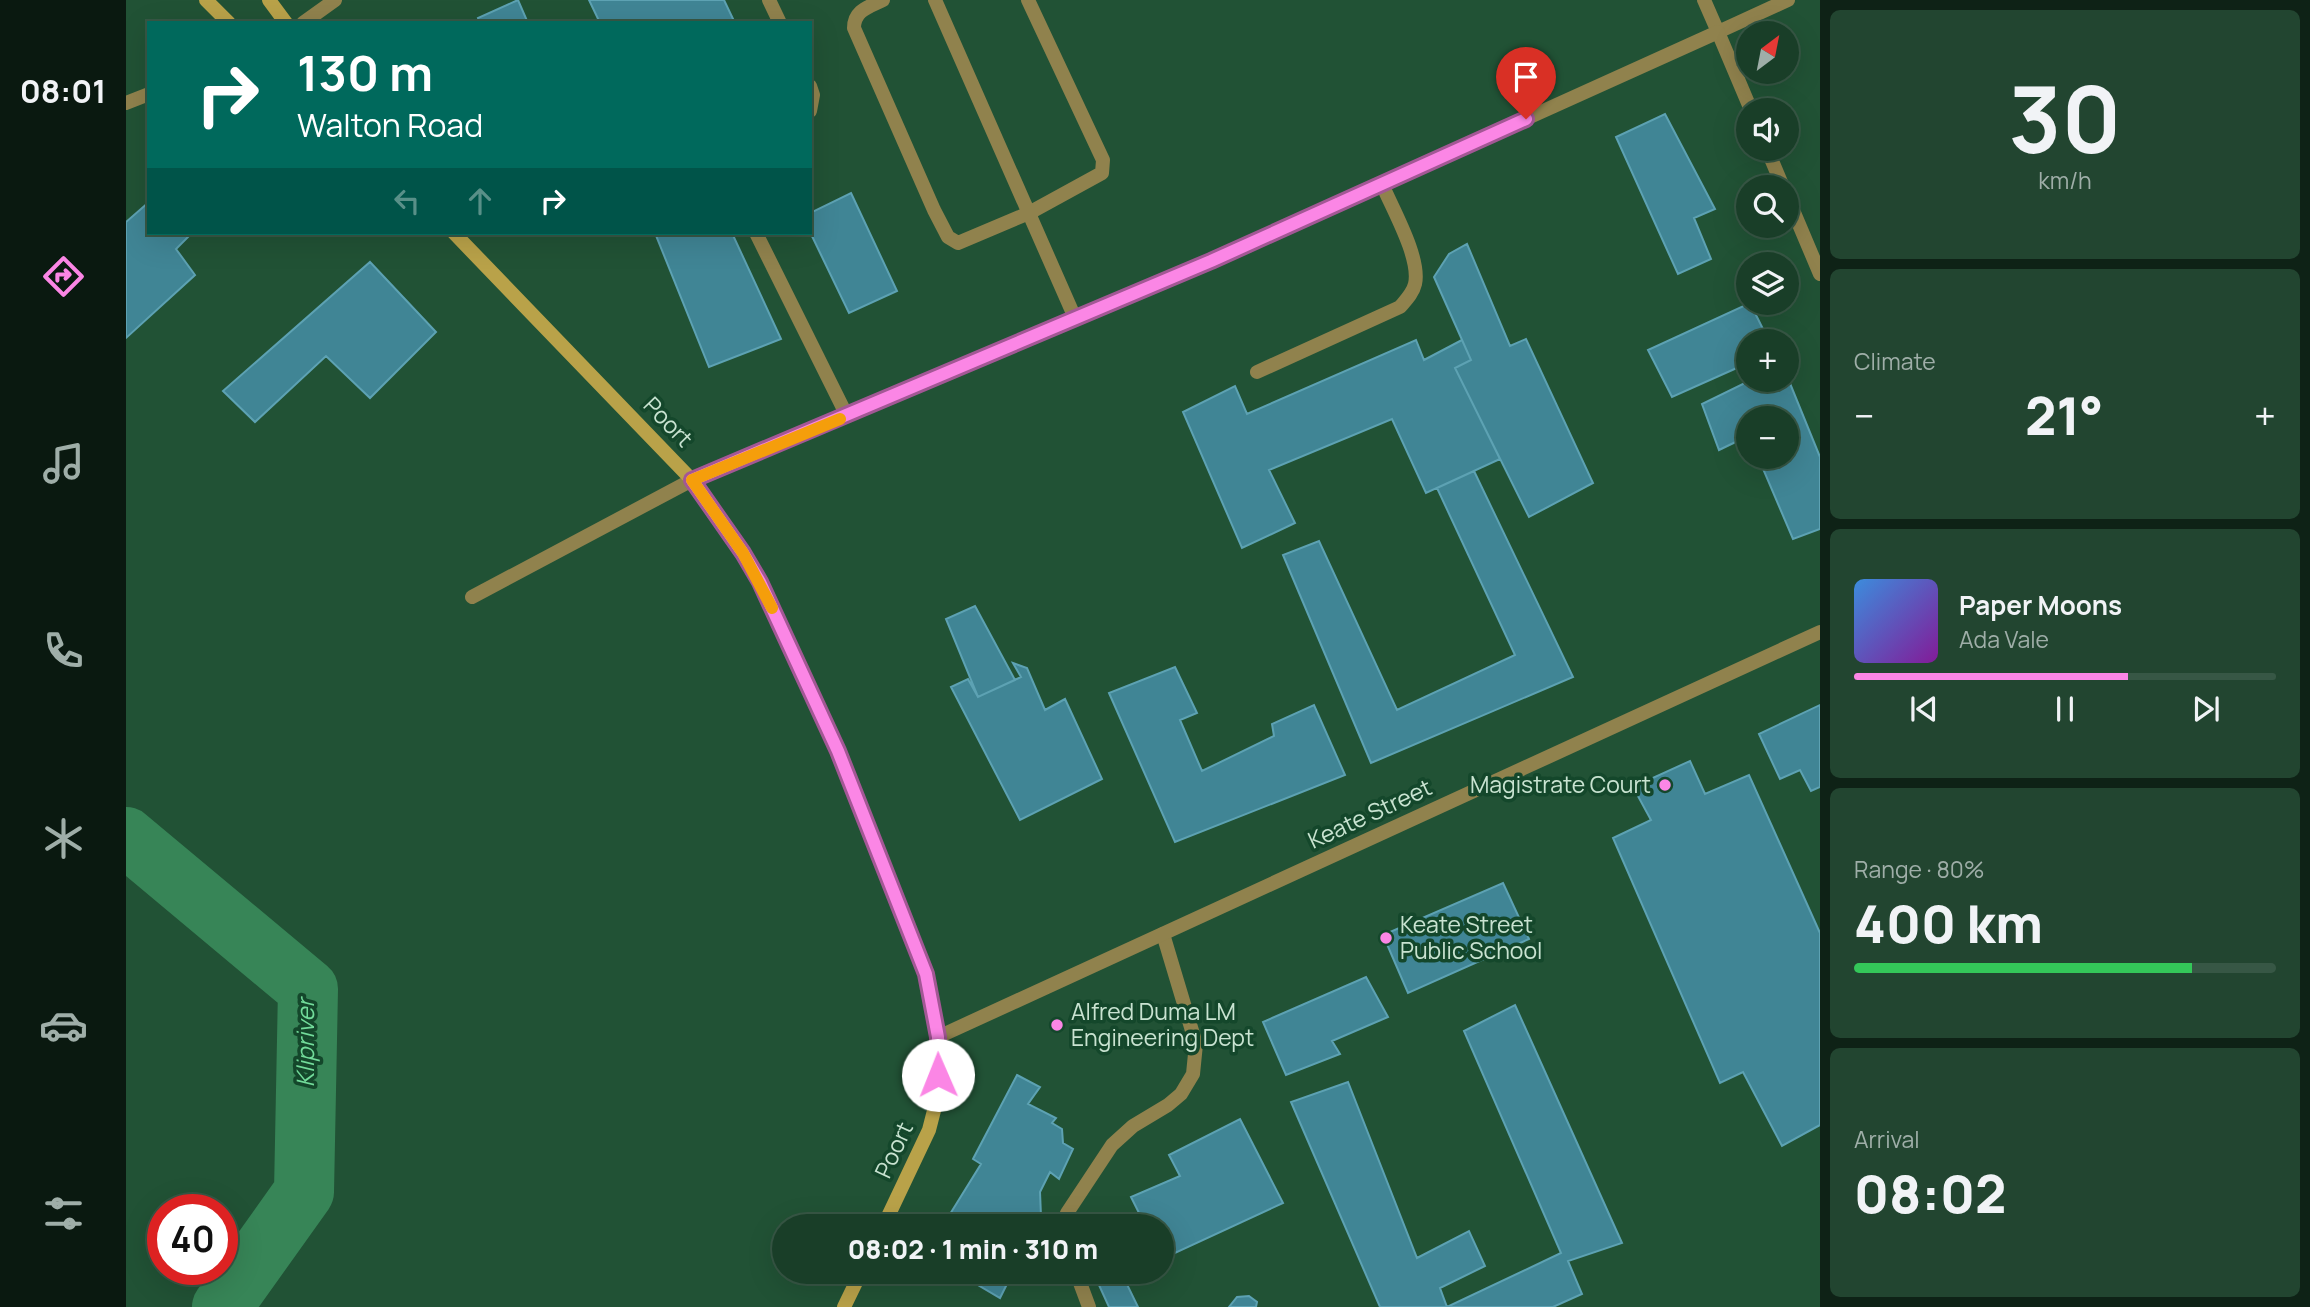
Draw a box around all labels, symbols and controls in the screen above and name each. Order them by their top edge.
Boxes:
north arrow [1736,21,1799,84]
map controls [1736,21,1799,469]
text: 130 m [297,39,433,106]
pin [1496,47,1556,119]
icon: right [182,49,273,140]
text: 30 [2009,56,2121,180]
icon: arrive [1507,58,1545,96]
text: 08:01 [20,69,106,113]
button: sound [1736,98,1799,161]
text: Walton Road [297,103,483,147]
text: km/h [2038,164,2092,196]
button: search [1736,175,1799,238]
icon: left [388,182,426,220]
icon: ahead [461,182,499,220]
icon: right [534,182,572,220]
icon: directions [39,252,88,301]
button: layers [1736,252,1799,315]
button: + [1736,329,1799,392]
text: Climate [1854,345,1936,377]
text: 21° [2025,380,2104,451]
street label: Poort [637,389,701,453]
text: − [1854,389,1875,441]
text: + [2254,389,2276,441]
button: − [1736,406,1799,469]
icon: music [39,439,88,488]
text: Paper Moons [1959,587,2122,623]
text: Ada Vale [1959,623,2049,655]
icon: phone [39,626,88,675]
icon: previous [1905,690,1943,728]
icon: pause [2046,690,2084,728]
icon: next [2187,690,2225,728]
place label: Magistrate Court [1470,768,1651,800]
street label: Keate Street [1303,770,1437,856]
marker: Magistrate Court [1657,777,1673,793]
icon: climate [39,814,88,863]
text: Range · 80% [1854,853,1985,885]
text: 400 km [1854,888,2043,959]
place label: Keate Street Public School [1400,908,1542,966]
marker: Keate Street Public School [1378,930,1394,946]
water label: Klipriver [288,995,321,1087]
place label: Alfred Duma LM Engineering Dept [1071,995,1254,1053]
icon: car [39,1001,88,1050]
marker: Alfred Duma LM Engineering Dept [1049,1017,1065,1033]
position arrow [901,1038,975,1112]
street label: Poort [866,1116,920,1183]
text: Arrival [1854,1123,1920,1155]
text: 08:02 [1854,1158,2006,1229]
icon: filters [39,1189,88,1238]
speed limit sign: 40 [147,1194,238,1285]
text: 08:02 · 1 min · 310 m [848,1231,1098,1267]

